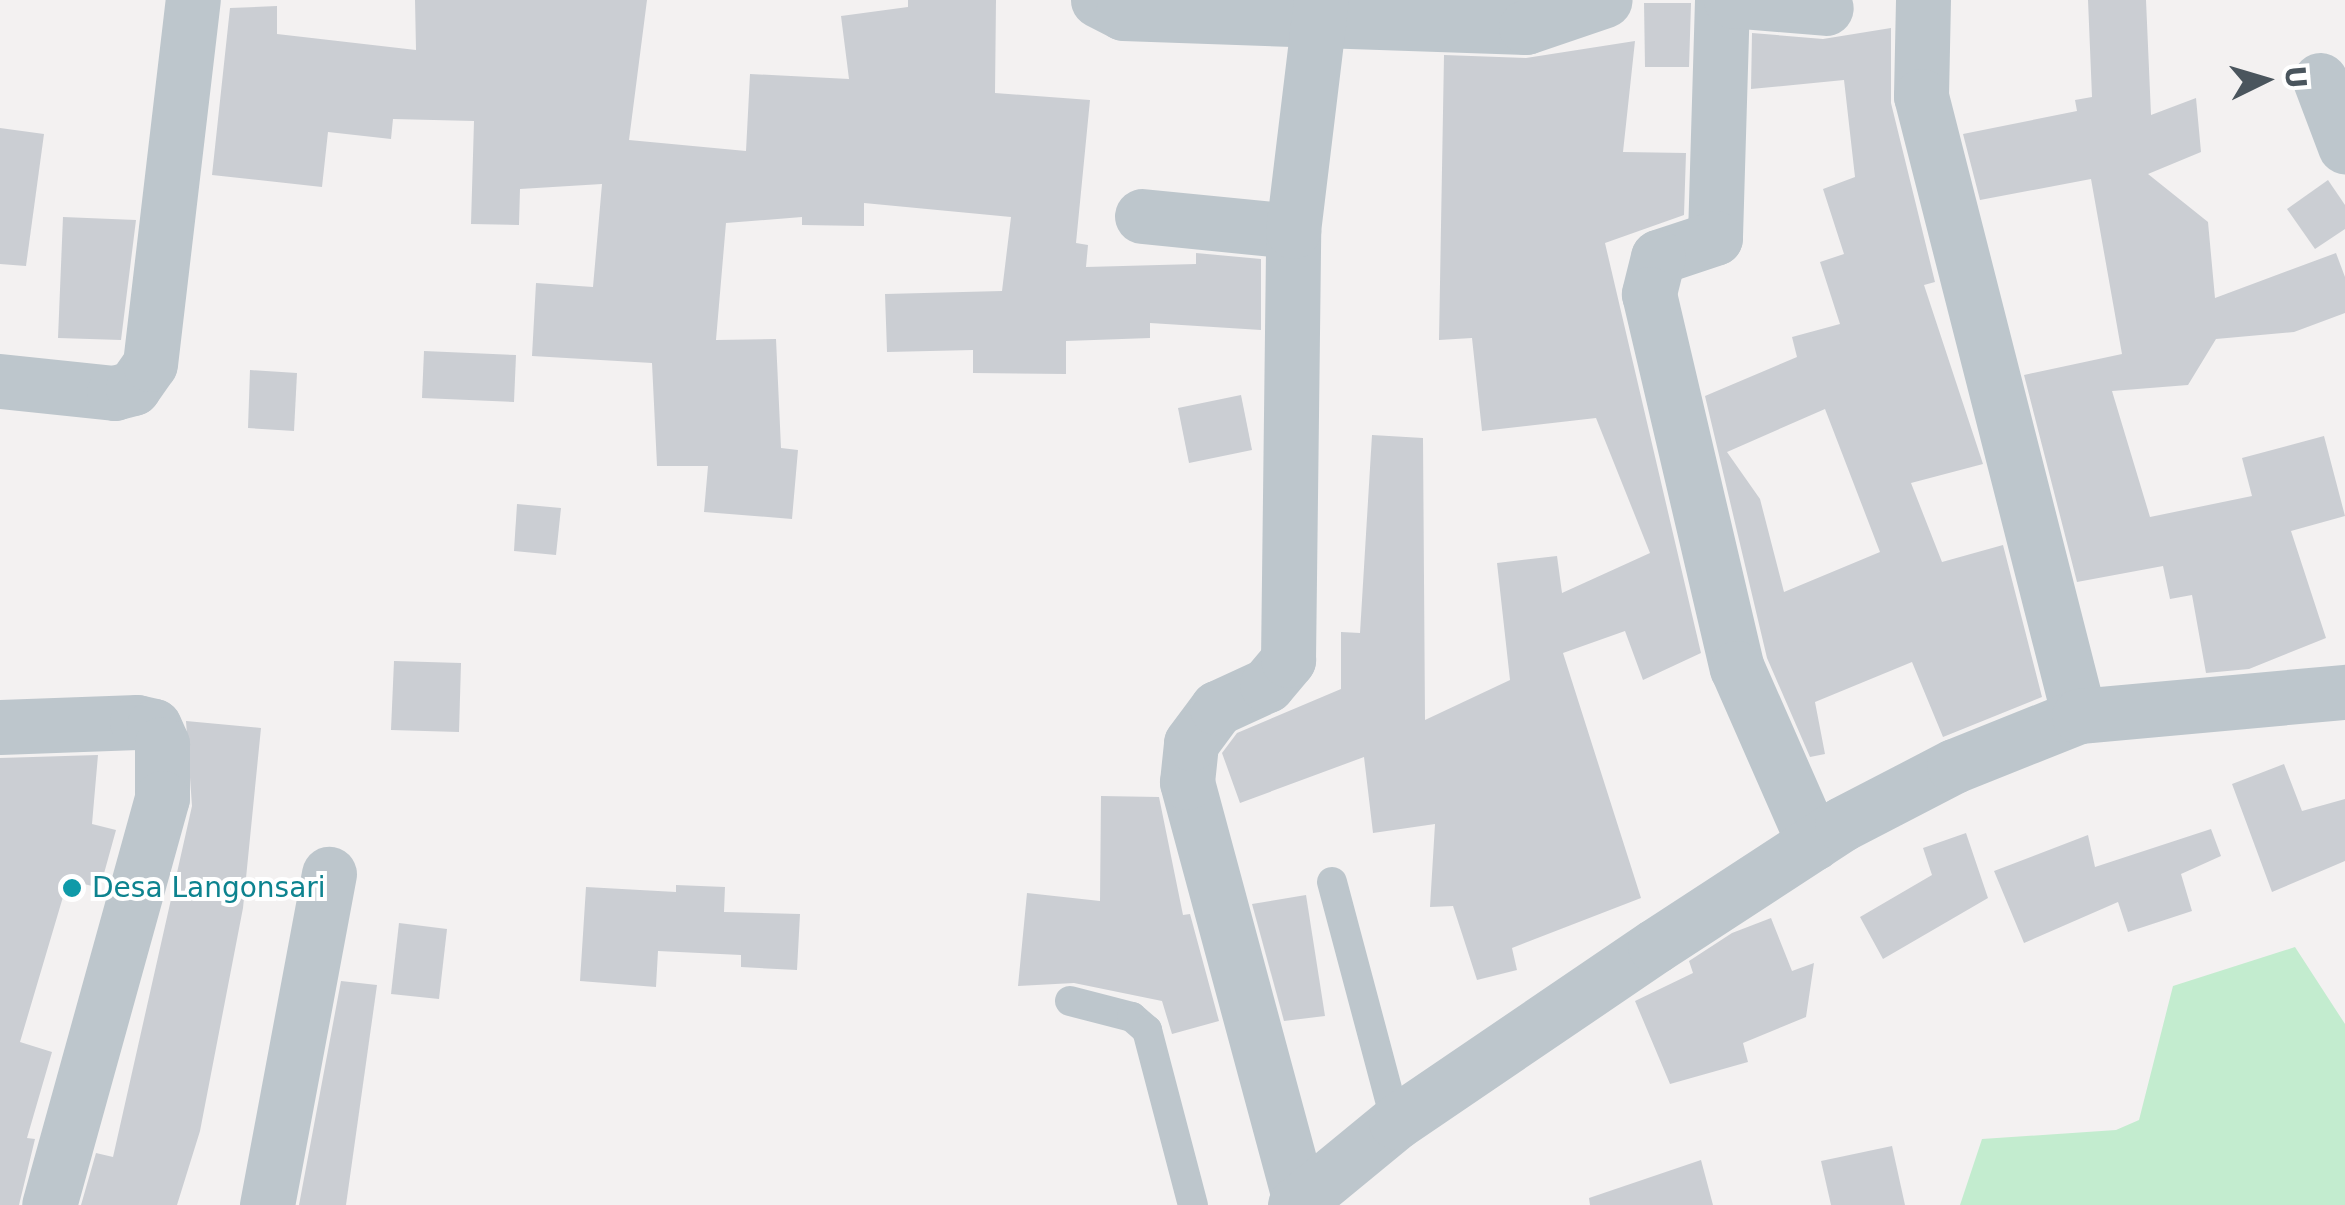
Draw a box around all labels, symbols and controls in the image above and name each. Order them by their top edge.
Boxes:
north arrow [2215,30,2315,130]
text: U [2278,65,2313,90]
place label: Desa Langonsari [92,871,326,905]
marker: Desa Langonsari [61,877,83,899]

